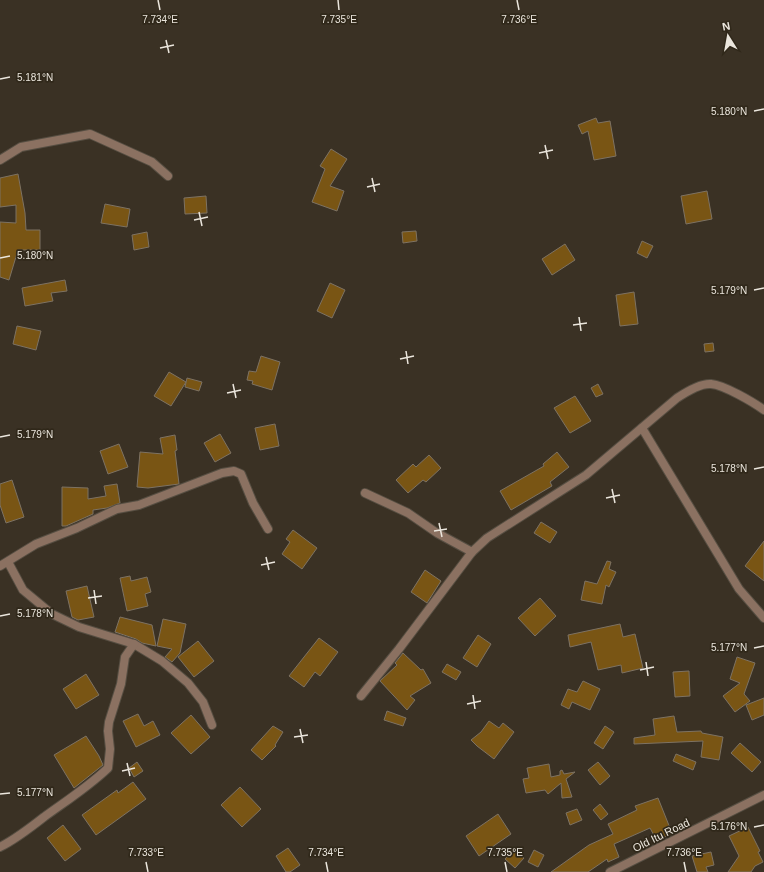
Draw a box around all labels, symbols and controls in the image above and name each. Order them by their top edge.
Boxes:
text: 7.734°E [142,14,178,25]
text: 7.735°E [321,14,357,25]
text: 7.736°E [501,14,537,25]
north arrow [708,16,748,56]
text: N [721,20,731,33]
text: 5.181°N [17,72,53,83]
text: 5.180°N [711,106,747,117]
text: 5.180°N [17,250,53,261]
text: 5.179°N [711,285,747,296]
text: 5.179°N [17,429,53,440]
text: 5.178°N [711,463,747,474]
text: 5.178°N [17,608,53,619]
text: 5.177°N [711,642,747,653]
text: 5.177°N [17,787,53,798]
street label: Old Itu Road [631,816,691,854]
text: 5.176°N [711,821,747,832]
text: 7.733°E [128,847,164,858]
text: 7.734°E [308,847,344,858]
text: 7.735°E [487,847,523,858]
text: 7.736°E [666,847,702,858]

